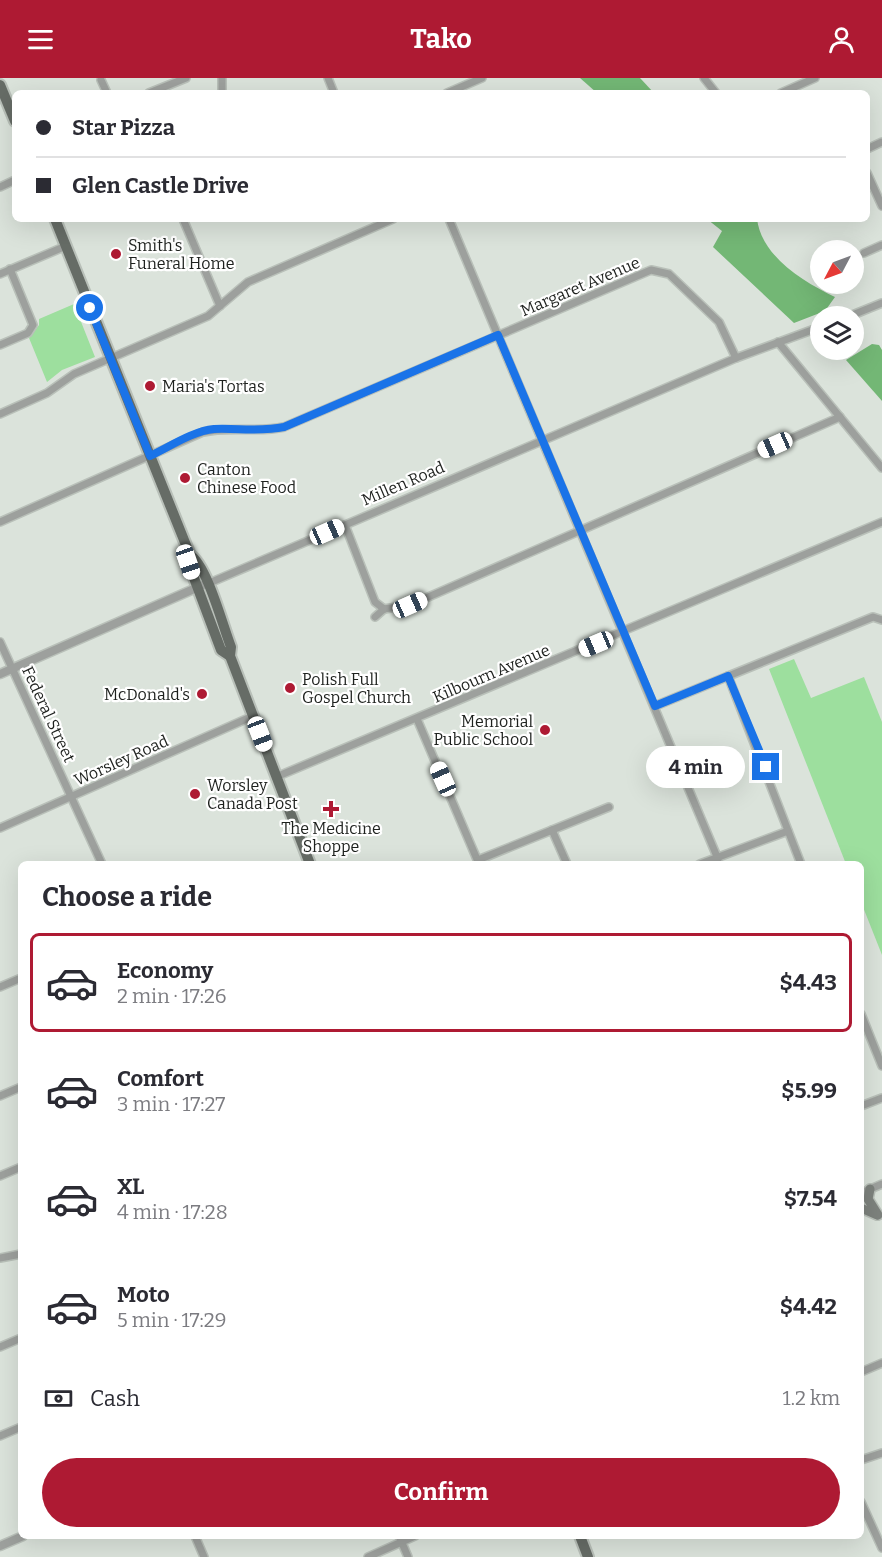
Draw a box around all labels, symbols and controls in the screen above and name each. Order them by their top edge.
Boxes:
icon: menu [24,23,57,56]
text: Tako [410,23,472,55]
icon: person [825,23,858,56]
text: Star Pizza [72,114,175,141]
text: Glen Castle Drive [72,172,249,199]
place label: Smith's Funeral Home [128,236,234,273]
north arrow [810,240,864,294]
map controls [810,240,864,360]
marker: Smith's Funeral Home [109,247,123,261]
street label: Margaret Avenue [518,253,643,320]
route start [76,294,103,321]
button: layers [810,306,864,360]
place label: Maria's Tortas [162,377,265,396]
marker: Maria's Tortas [143,379,157,393]
car [755,429,795,461]
street label: Millen Road [359,457,448,509]
place label: Canton Chinese Food [197,460,297,497]
marker: Canton Chinese Food [178,471,192,485]
car [307,516,347,548]
car [174,542,202,582]
car [390,589,430,621]
car [576,629,616,659]
street label: Kilbourn Avenue [430,640,553,707]
street label: Federal Street [18,663,79,765]
place label: Polish Full Gospel Church [302,670,411,707]
marker: Polish Full Gospel Church [283,681,297,695]
place label: McDonald's [104,685,190,704]
marker: McDonald's [195,687,209,701]
place label: Memorial Public School [433,712,533,749]
car [245,714,275,754]
marker: Memorial Public School [538,723,552,737]
street label: Worsley Road [71,731,172,790]
callout: 4 min [646,746,745,788]
route end [752,753,779,780]
text: 4 min [668,755,723,779]
car [427,759,459,799]
place label: Worsley Canada Post [207,776,298,813]
marker: Worsley Canada Post [188,787,202,801]
marker: The Medicine Shoppe [324,802,338,816]
place label: The Medicine Shoppe [281,819,381,856]
text: Choose a ride [42,881,212,913]
icon: car [45,956,99,1010]
text: Economy [117,957,213,984]
text: $4.43 [779,969,837,996]
text: 2 min · 17:26 [117,984,227,1008]
icon: car [45,1064,99,1118]
text: Comfort [117,1065,204,1092]
text: $5.99 [781,1077,837,1104]
text: 3 min · 17:27 [117,1092,225,1116]
icon: car [45,1172,99,1226]
text: XL [117,1173,144,1200]
text: $7.54 [784,1185,837,1212]
text: 4 min · 17:28 [117,1200,228,1224]
icon: car [45,1280,99,1334]
text: Moto [117,1281,170,1308]
text: $4.42 [780,1293,837,1320]
text: 5 min · 17:29 [117,1308,226,1332]
icon: cash [42,1382,75,1415]
text: Cash [90,1385,140,1412]
text: 1.2 km [782,1386,840,1410]
button: Confirm [42,1458,840,1527]

